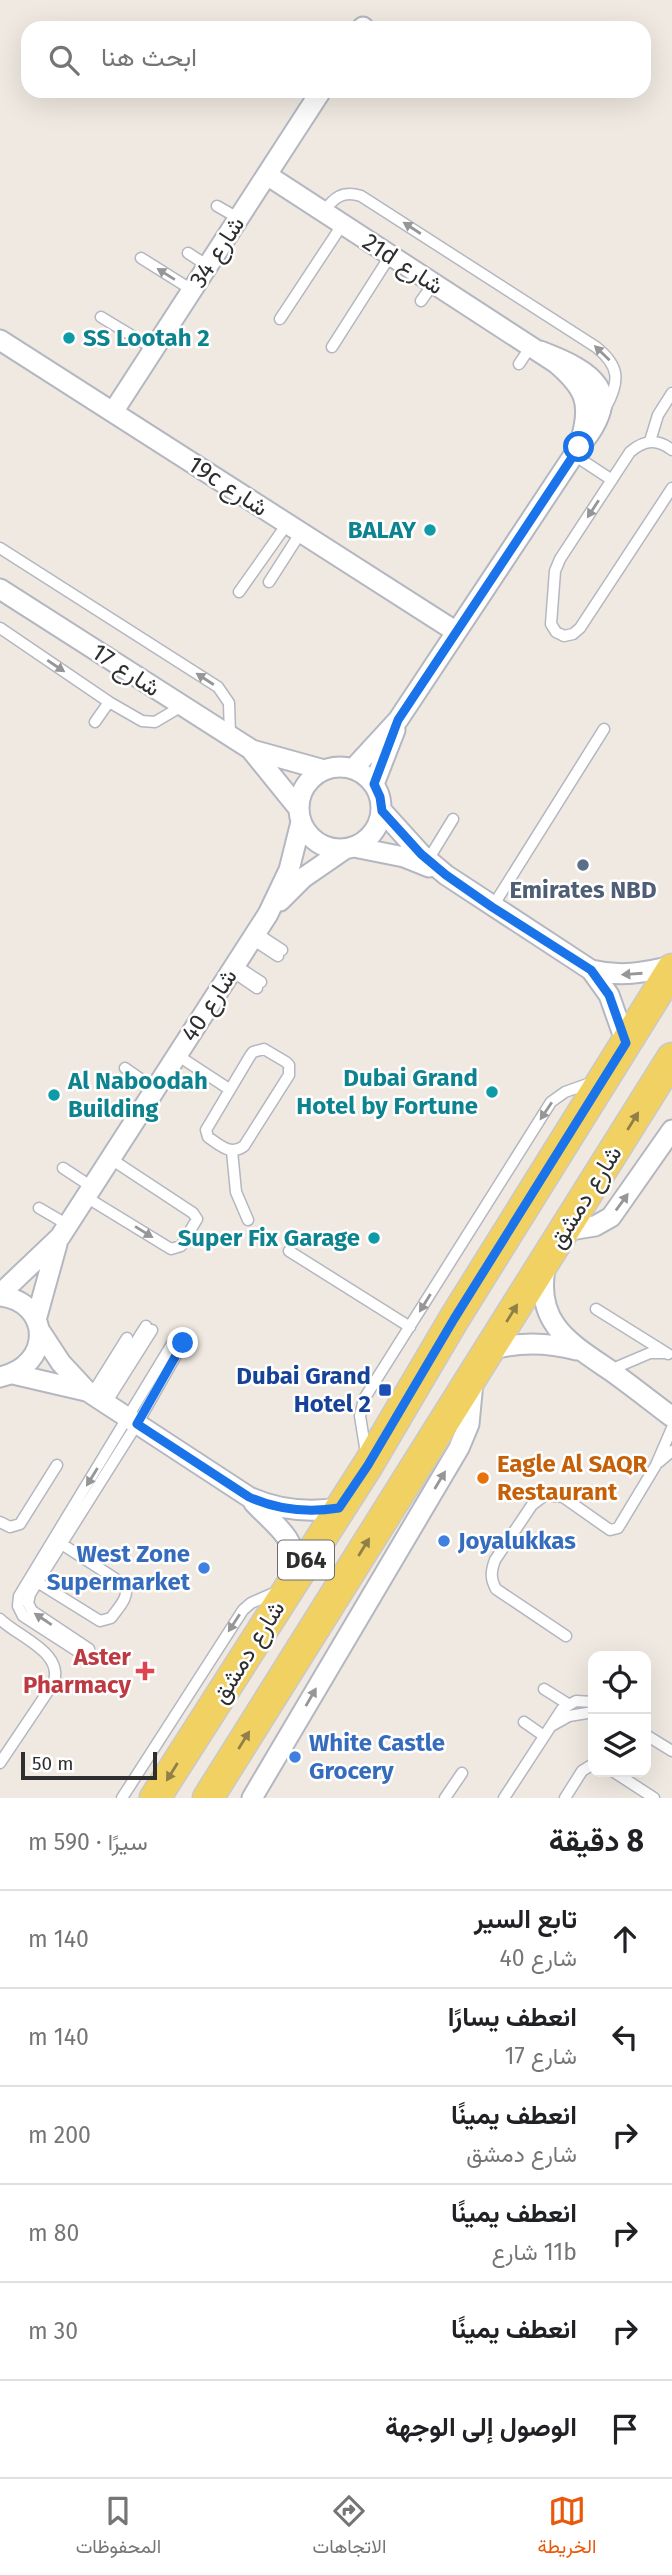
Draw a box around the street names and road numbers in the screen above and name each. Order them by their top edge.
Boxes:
street label: شارع 34 [184,211,252,294]
street label: 21d شارع [356,228,449,302]
street label: 19c شارع [182,450,273,524]
street label: شارع 17 [86,638,165,704]
street label: شارع 40 [175,963,244,1048]
street label: شارع دمشق [542,1141,629,1255]
road number: D64 [278,1540,334,1580]
street label: شارع دمشق [205,1596,292,1710]

